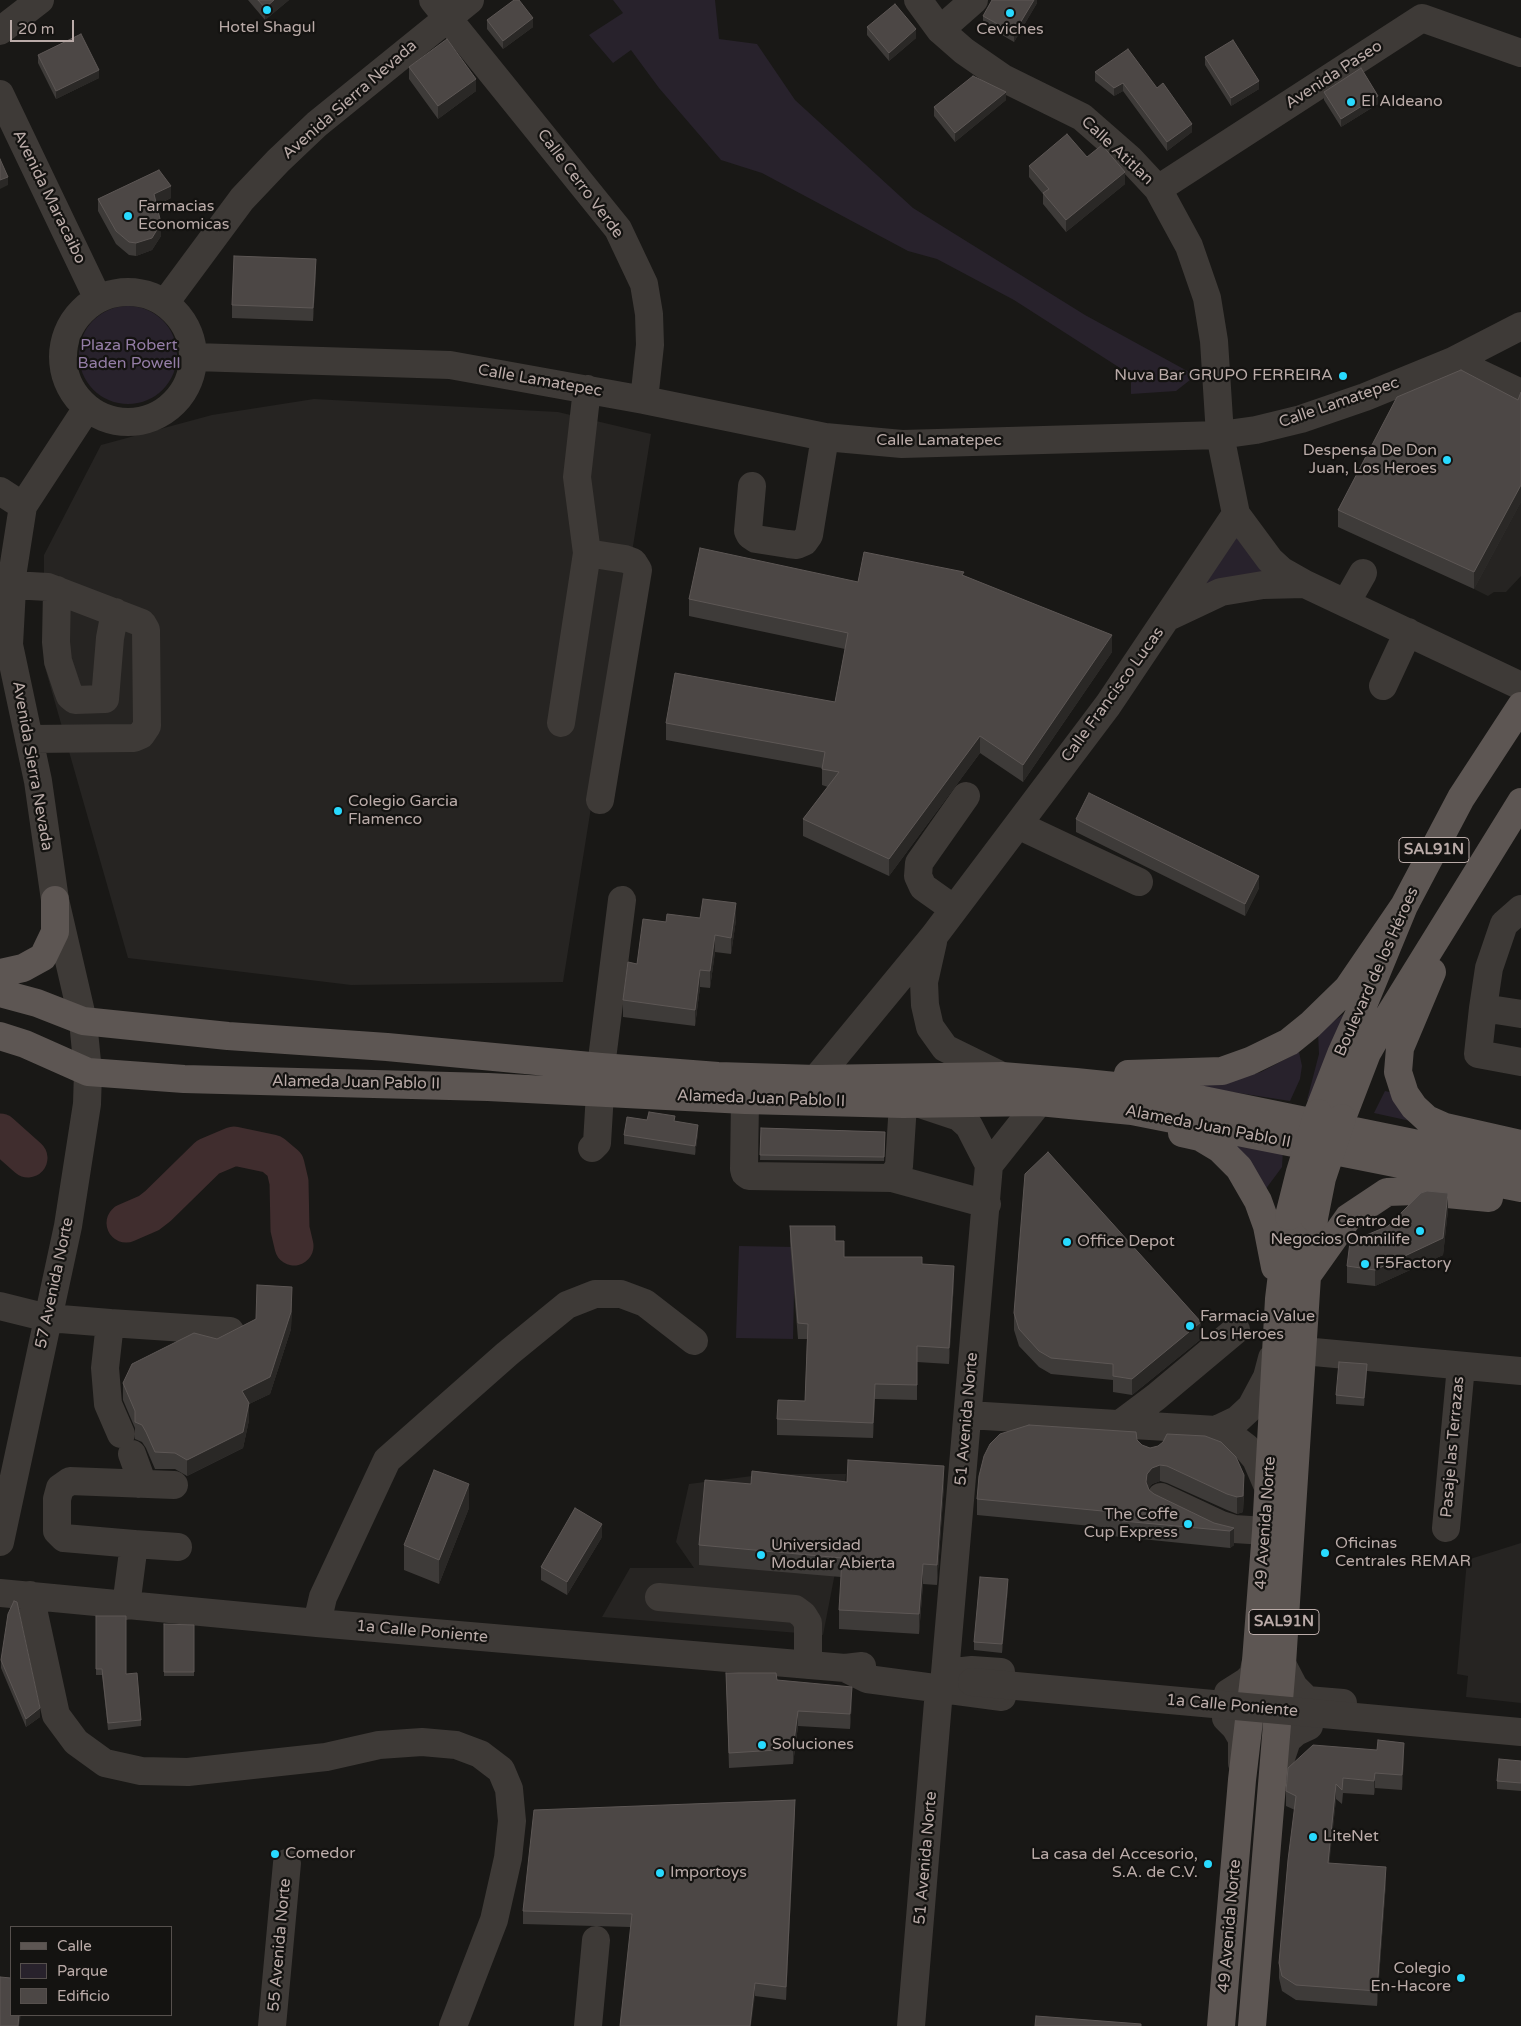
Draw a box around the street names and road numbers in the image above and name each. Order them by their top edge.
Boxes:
street label: Avenida Sierra Nevada [279,36,421,164]
street label: Avenida Paseo [1282,37,1386,113]
street label: Calle Atitlan [1077,113,1157,189]
street label: Calle Cerro Verde [533,126,627,242]
street label: Avenida Maracaibo [8,127,90,267]
street label: Calle Lamatepec [476,361,604,401]
street label: Calle Lamatepec [1276,373,1402,433]
street label: Calle Lamatepec [876,431,1002,451]
street label: Calle Francisco Lucas [1058,624,1168,766]
street label: Avenida Sierra Nevada [8,680,56,852]
road number: SAL91N [1399,838,1469,862]
street label: Boulevard de los Héroes [1331,884,1423,1060]
street label: Alameda Juan Pablo II [272,1072,440,1094]
street label: Alameda Juan Pablo II [677,1086,845,1112]
street label: Alameda Juan Pablo II [1124,1102,1292,1152]
street label: 57 Avenida Norte [32,1216,78,1350]
street label: 51 Avenida Norte [952,1352,982,1486]
street label: Pasaje las Terrazas [1437,1376,1469,1518]
street label: 49 Avenida Norte [1252,1456,1280,1590]
road number: SAL91N [1249,1610,1319,1634]
street label: 1a Calle Poniente [355,1617,489,1647]
street label: 1a Calle Poniente [1165,1691,1299,1721]
street label: 51 Avenida Norte [911,1791,941,1925]
street label: 49 Avenida Norte [1215,1859,1245,1993]
street label: 55 Avenida Norte [265,1878,295,2012]

